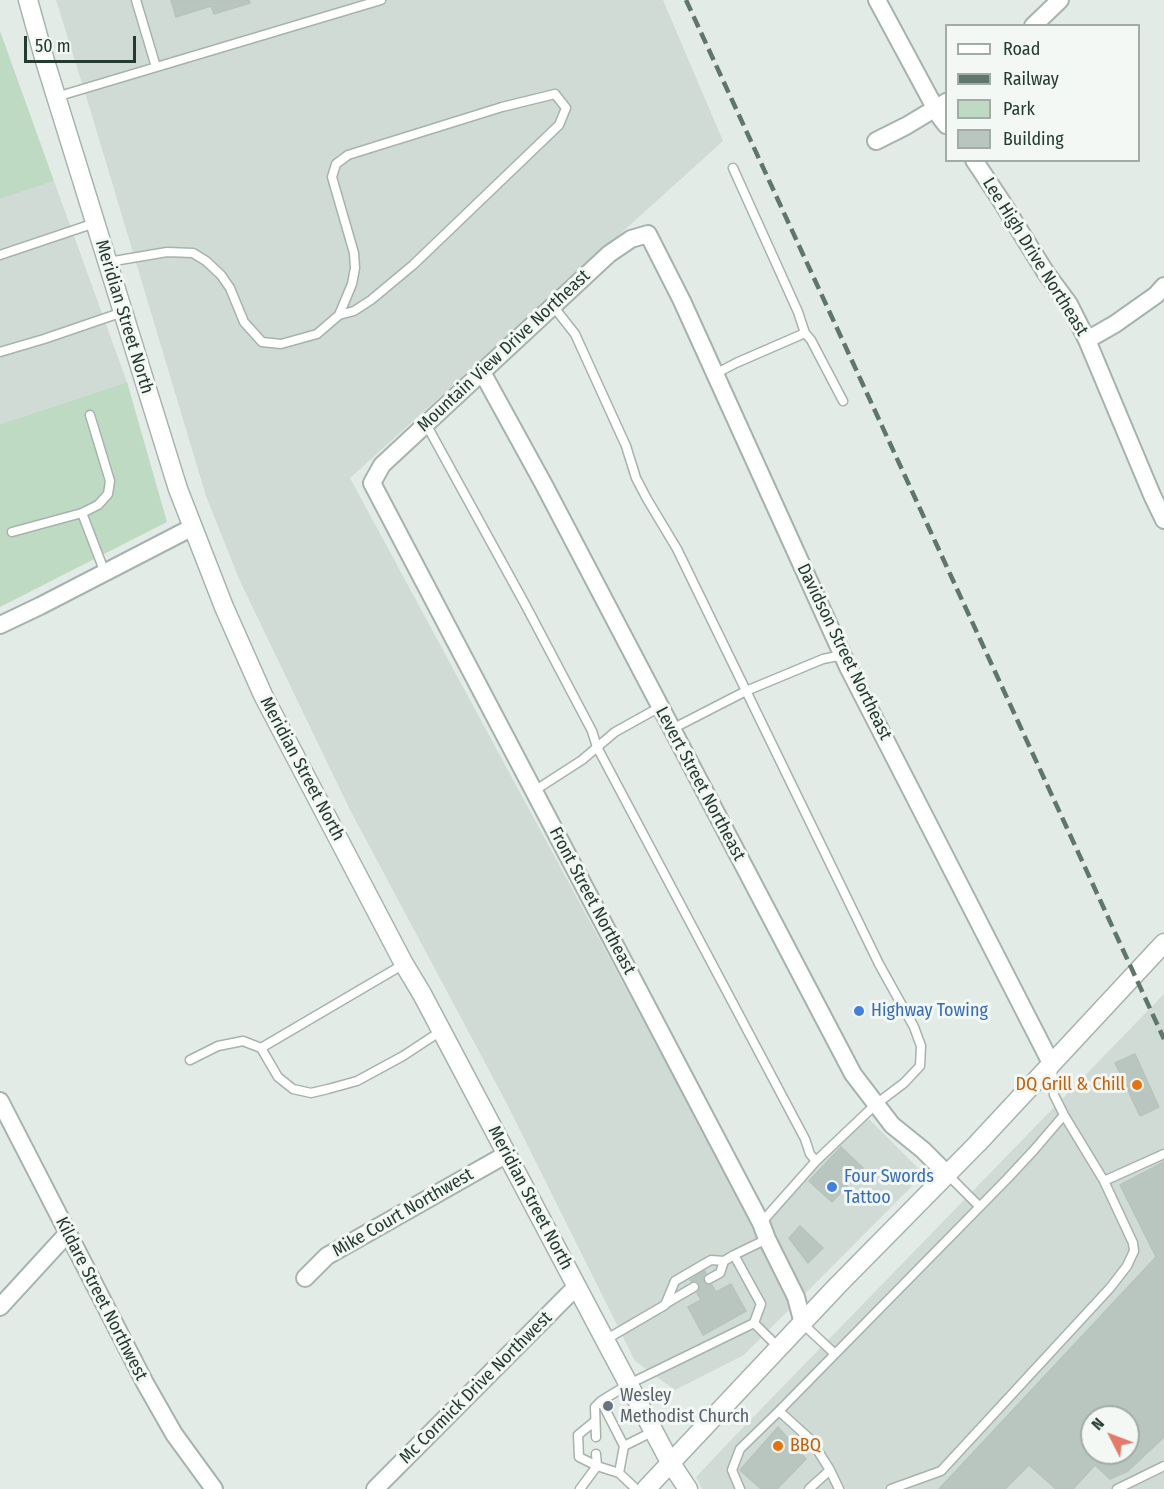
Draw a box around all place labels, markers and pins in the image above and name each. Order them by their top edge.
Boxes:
place label: Highway Towing [871,1000,988,1022]
marker: Highway Towing [852,1004,866,1018]
place label: DQ Grill & Chill [1015,1074,1125,1096]
marker: DQ Grill & Chill [1130,1078,1144,1092]
place label: Four Swords Tattoo [844,1166,934,1208]
marker: Four Swords Tattoo [825,1180,839,1194]
place label: Wesley Methodist Church [620,1385,749,1428]
marker: Wesley Methodist Church [601,1399,615,1413]
place label: BBQ [790,1435,821,1457]
marker: BBQ [771,1439,785,1453]

